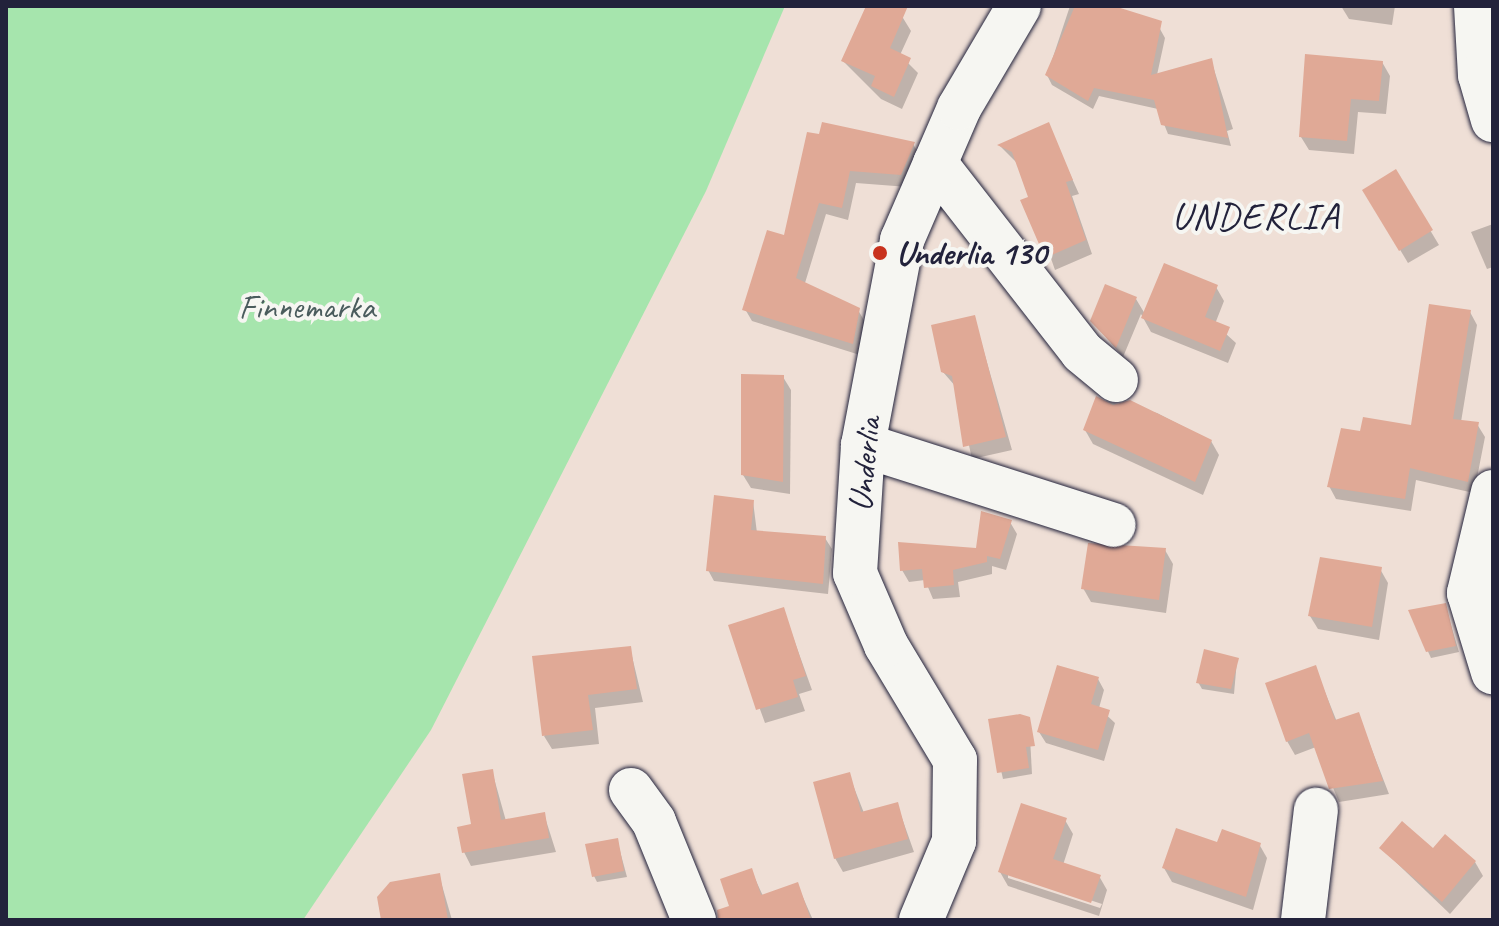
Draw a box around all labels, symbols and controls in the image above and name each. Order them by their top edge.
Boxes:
district label: UNDERLIA [1172,193,1340,239]
place label: Underlia 130 [896,233,1046,273]
marker: Underlia 130 [871,244,889,262]
park label: Finnemarka [239,287,375,327]
street label: Underlia [839,415,889,513]

